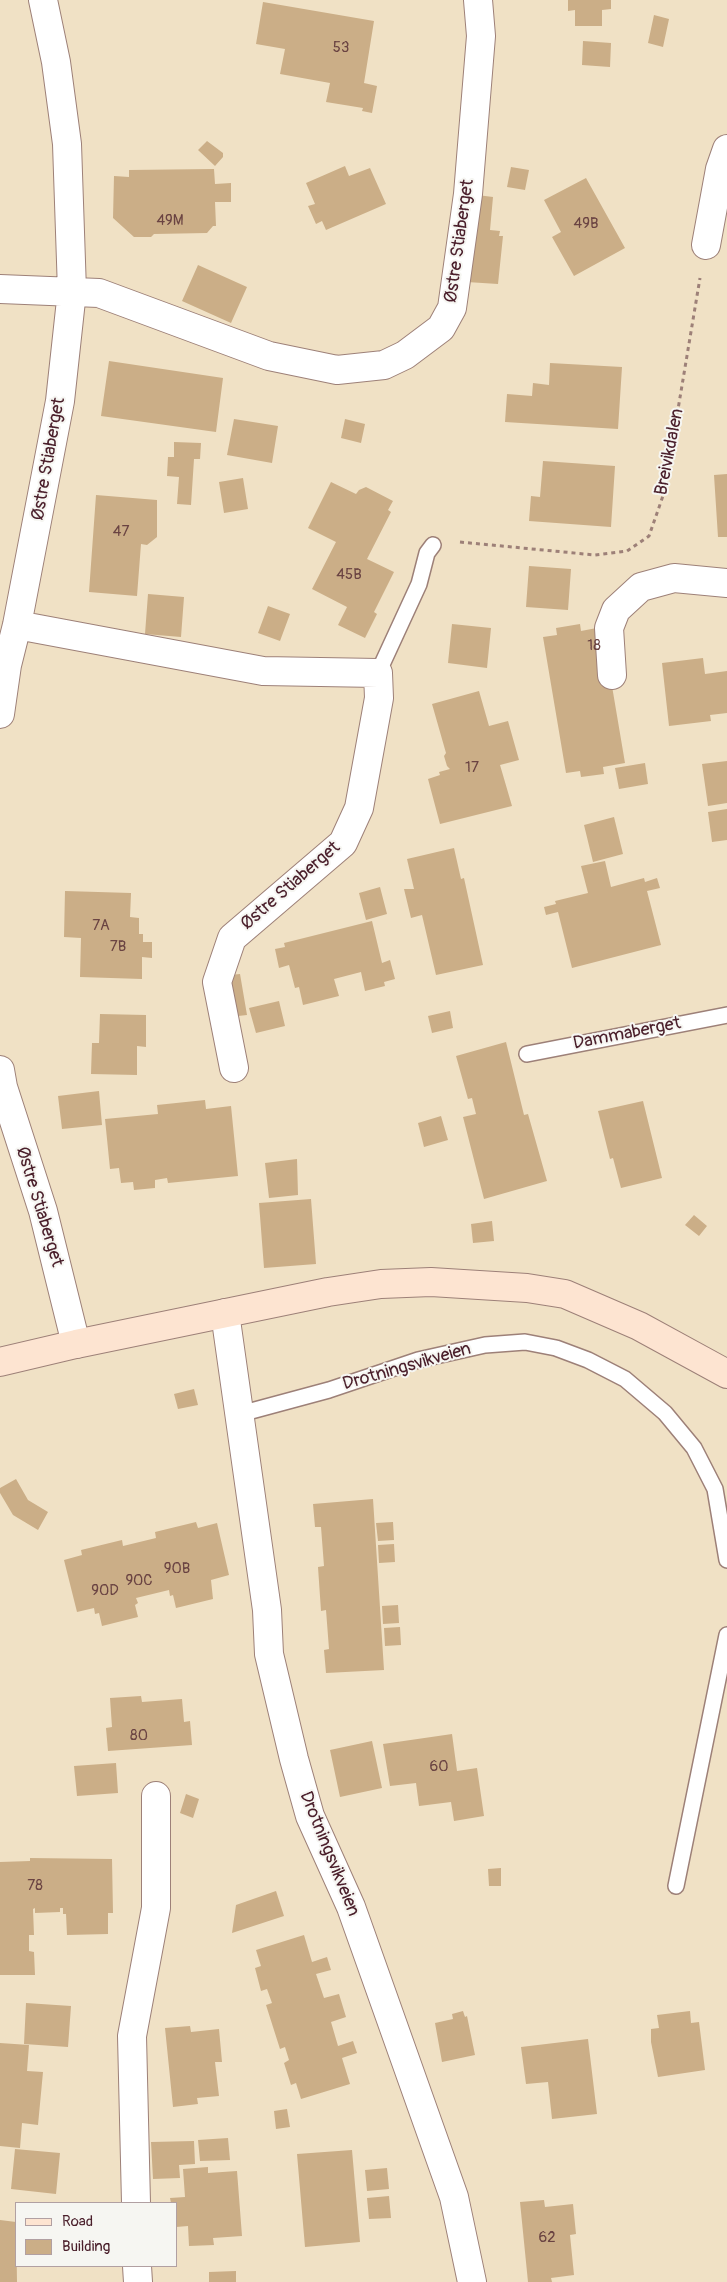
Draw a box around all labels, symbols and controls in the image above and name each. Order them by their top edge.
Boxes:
house number: 53 [333,39,349,57]
street label: Østre Stiaberget [441,178,479,304]
house number: 49M [156,212,184,230]
house number: 49B [574,215,598,233]
street label: Østre Stiaberget [28,396,70,522]
street label: Breivikdalen [651,407,689,497]
house number: 47 [113,523,129,541]
house number: 45B [336,566,362,584]
house number: 18 [587,637,601,655]
house number: 17 [465,759,479,777]
street label: Østre Stiaberget [237,837,345,935]
house number: 7A [92,917,110,935]
house number: 7B [110,938,126,956]
street label: Dammaberget [571,1013,683,1055]
street label: Østre Stiaberget [11,1144,67,1270]
street label: Drotningsvikveien [340,1338,474,1396]
house number: 90B [164,1560,190,1578]
house number: 90C [125,1572,153,1590]
house number: 90D [91,1582,119,1600]
house number: 80 [130,1727,148,1745]
house number: 60 [430,1758,448,1776]
street label: Drotningsvikveien [294,1789,364,1919]
house number: 78 [27,1877,43,1895]
legend [15,2202,178,2267]
text: Road [62,2212,93,2231]
house number: 62 [538,2229,556,2247]
text: Building [62,2237,110,2256]

